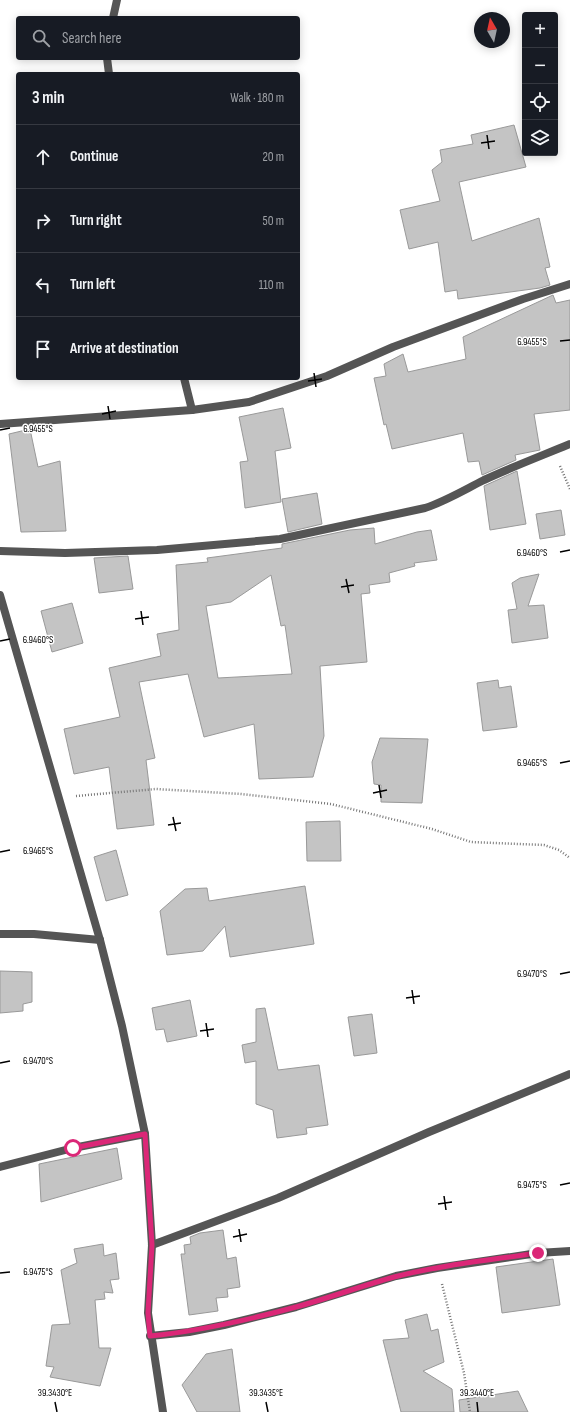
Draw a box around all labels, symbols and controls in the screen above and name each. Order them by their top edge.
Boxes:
north arrow [474,12,510,48]
map controls [522,12,558,156]
button: + [522,12,558,48]
search box [16,16,300,60]
icon: search [30,27,52,49]
text: Search here [62,29,122,48]
button: − [522,48,558,84]
button: locate [522,84,558,120]
text: 3 min [32,88,65,108]
text: Walk · 180 m [230,90,284,106]
button: layers [522,120,558,156]
icon: ahead [32,146,54,168]
text: Continue [70,147,119,166]
text: 20 m [262,149,284,165]
icon: right [32,210,54,232]
text: Turn right [70,211,122,230]
text: 50 m [263,213,284,229]
icon: left [32,274,54,296]
text: Turn left [70,275,115,294]
text: 110 m [259,277,284,293]
text: 6.9455°S [517,336,547,348]
icon: arrive [32,338,54,360]
text: Arrive at destination [70,339,179,358]
text: 6.9455°S [23,423,53,435]
text: 6.9460°S [517,547,547,559]
text: 6.9460°S [23,634,53,646]
text: 6.9465°S [517,757,547,769]
text: 6.9465°S [23,845,53,857]
text: 6.9470°S [517,968,547,980]
text: 6.9470°S [23,1055,53,1067]
route start [64,1139,82,1157]
text: 6.9475°S [517,1179,547,1191]
route end [529,1244,547,1262]
text: 6.9475°S [23,1266,53,1278]
text: 39.3430°E [38,1387,72,1399]
text: 39.3435°E [249,1387,283,1399]
text: 39.3440°E [460,1387,494,1399]

